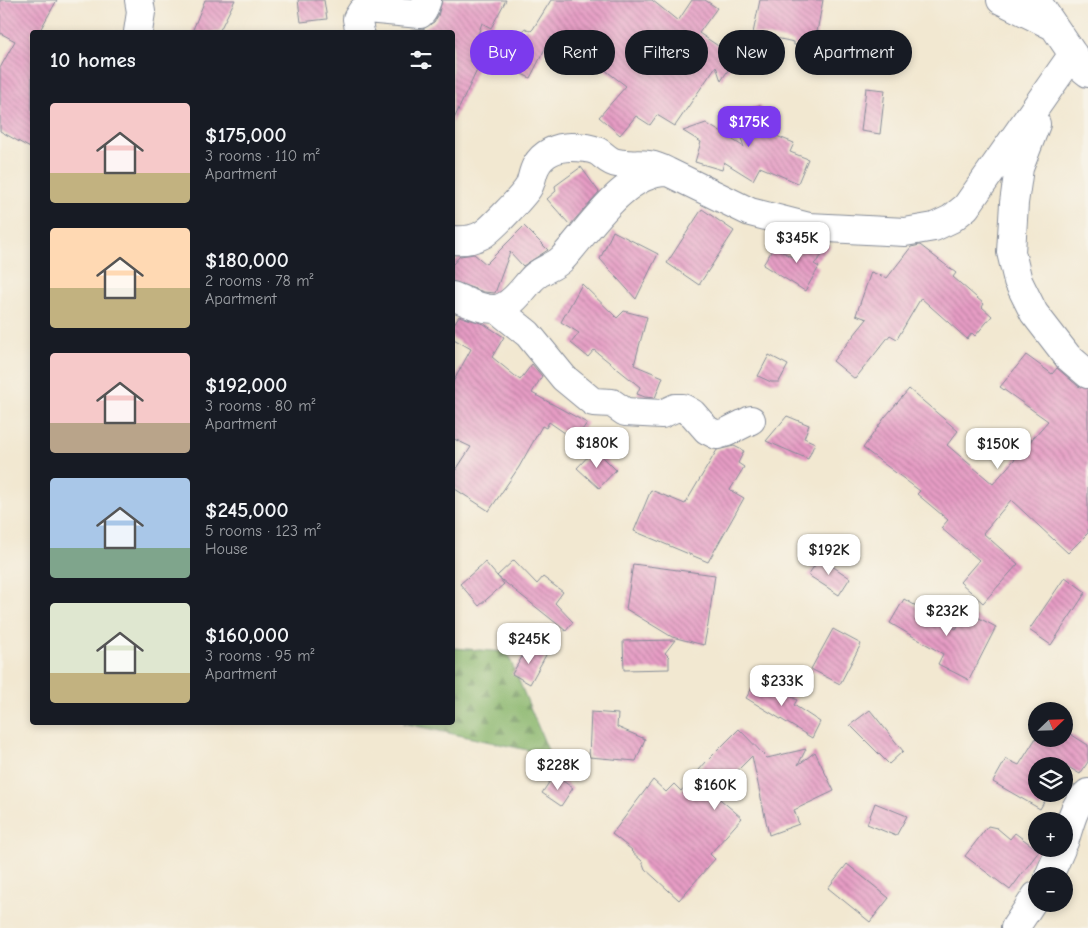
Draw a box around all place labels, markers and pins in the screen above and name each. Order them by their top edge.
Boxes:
pin: $175K [714,106,784,148]
pin: $345K [762,222,832,264]
pin: $180K [562,426,632,469]
pin: $150K [963,428,1033,470]
pin: $192K [794,534,864,576]
pin: $232K [912,594,982,637]
pin: $245K [494,622,564,665]
pin: $233K [747,664,817,707]
pin: $228K [523,748,593,791]
pin: $160K [680,768,750,811]

